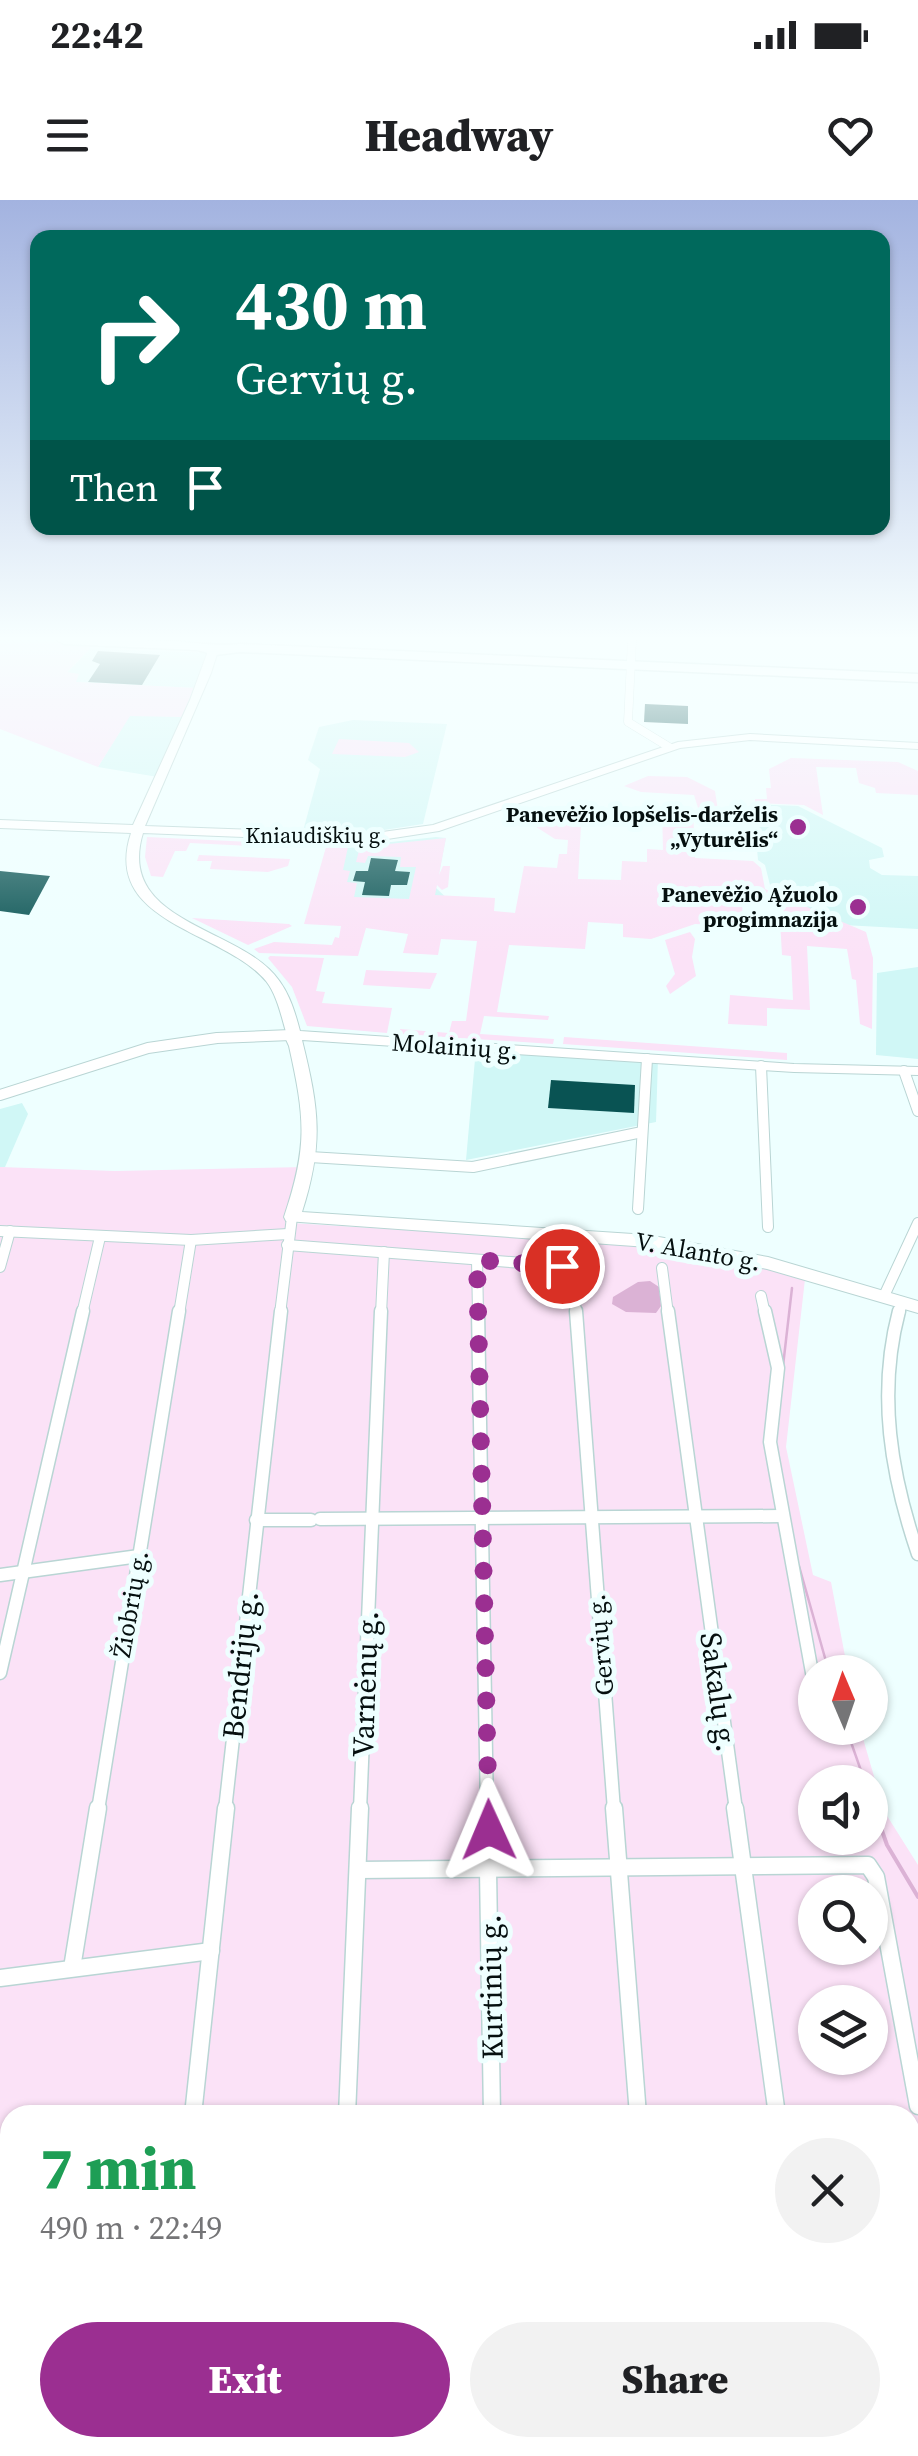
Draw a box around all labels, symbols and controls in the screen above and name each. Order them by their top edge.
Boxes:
text: 22:42 [50,9,144,61]
text: Headway [364,104,554,166]
icon: menu [40,108,95,163]
icon: heart [823,108,878,163]
text: 430 m [235,256,427,352]
icon: right [70,270,200,400]
text: Gervių g. [235,347,418,409]
icon: arrive [178,460,233,515]
text: Then [70,462,158,514]
place label: Panevėžio lopšelis-darželis „Vyturėlis“ [506,799,778,854]
marker: Panevėžio lopšelis-darželis „Vyturėlis“ [787,816,809,838]
street label: Kniaudiškių g. [245,820,387,850]
place label: Panevėžio Ąžuolo progimnazija [661,879,838,934]
marker: Panevėžio Ąžuolo progimnazija [847,896,869,918]
street label: Molainių g. [391,1025,519,1067]
street label: V. Alanto g. [633,1223,763,1279]
pin [520,1224,605,1309]
icon: arrive [535,1239,590,1294]
street label: Žiobrių g. [104,1548,156,1660]
street label: Bendrijų g. [212,1589,268,1741]
street label: Gervių g. [579,1593,621,1697]
street label: Varnėnų g. [342,1610,388,1758]
street label: Sakalų g. [690,1630,748,1754]
north arrow [798,1655,888,1745]
map controls [798,1655,888,2075]
button: sound [798,1765,888,1855]
position arrow [437,1778,541,1882]
button: search [798,1875,888,1965]
street label: Kurtinių g. [469,1914,513,2060]
button: layers [798,1985,888,2075]
text: 7 min [40,2127,196,2209]
button: close [775,2138,880,2243]
text: 490 m · 22:49 [40,2206,222,2250]
button: Exit [40,2322,450,2437]
button: Share [470,2322,880,2437]

